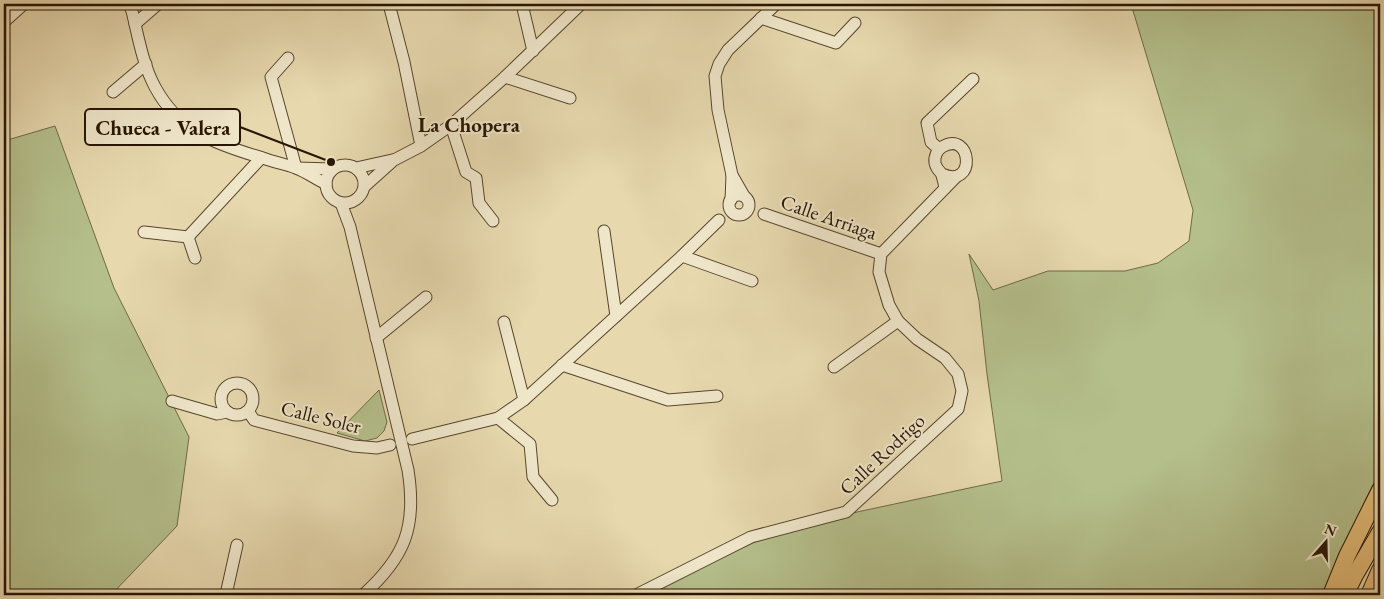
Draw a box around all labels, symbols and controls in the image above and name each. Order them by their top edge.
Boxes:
callout: Chueca - Valera [85,109,240,145]
district label: La Chopera [418,111,521,138]
text: Chueca - Valera [95,114,231,141]
street label: Calle Arriaga [777,188,881,246]
street label: Calle Soler [278,394,364,440]
street label: Calle Rodrigo [834,408,930,500]
north arrow [1302,516,1352,566]
text: N [1322,519,1339,540]

